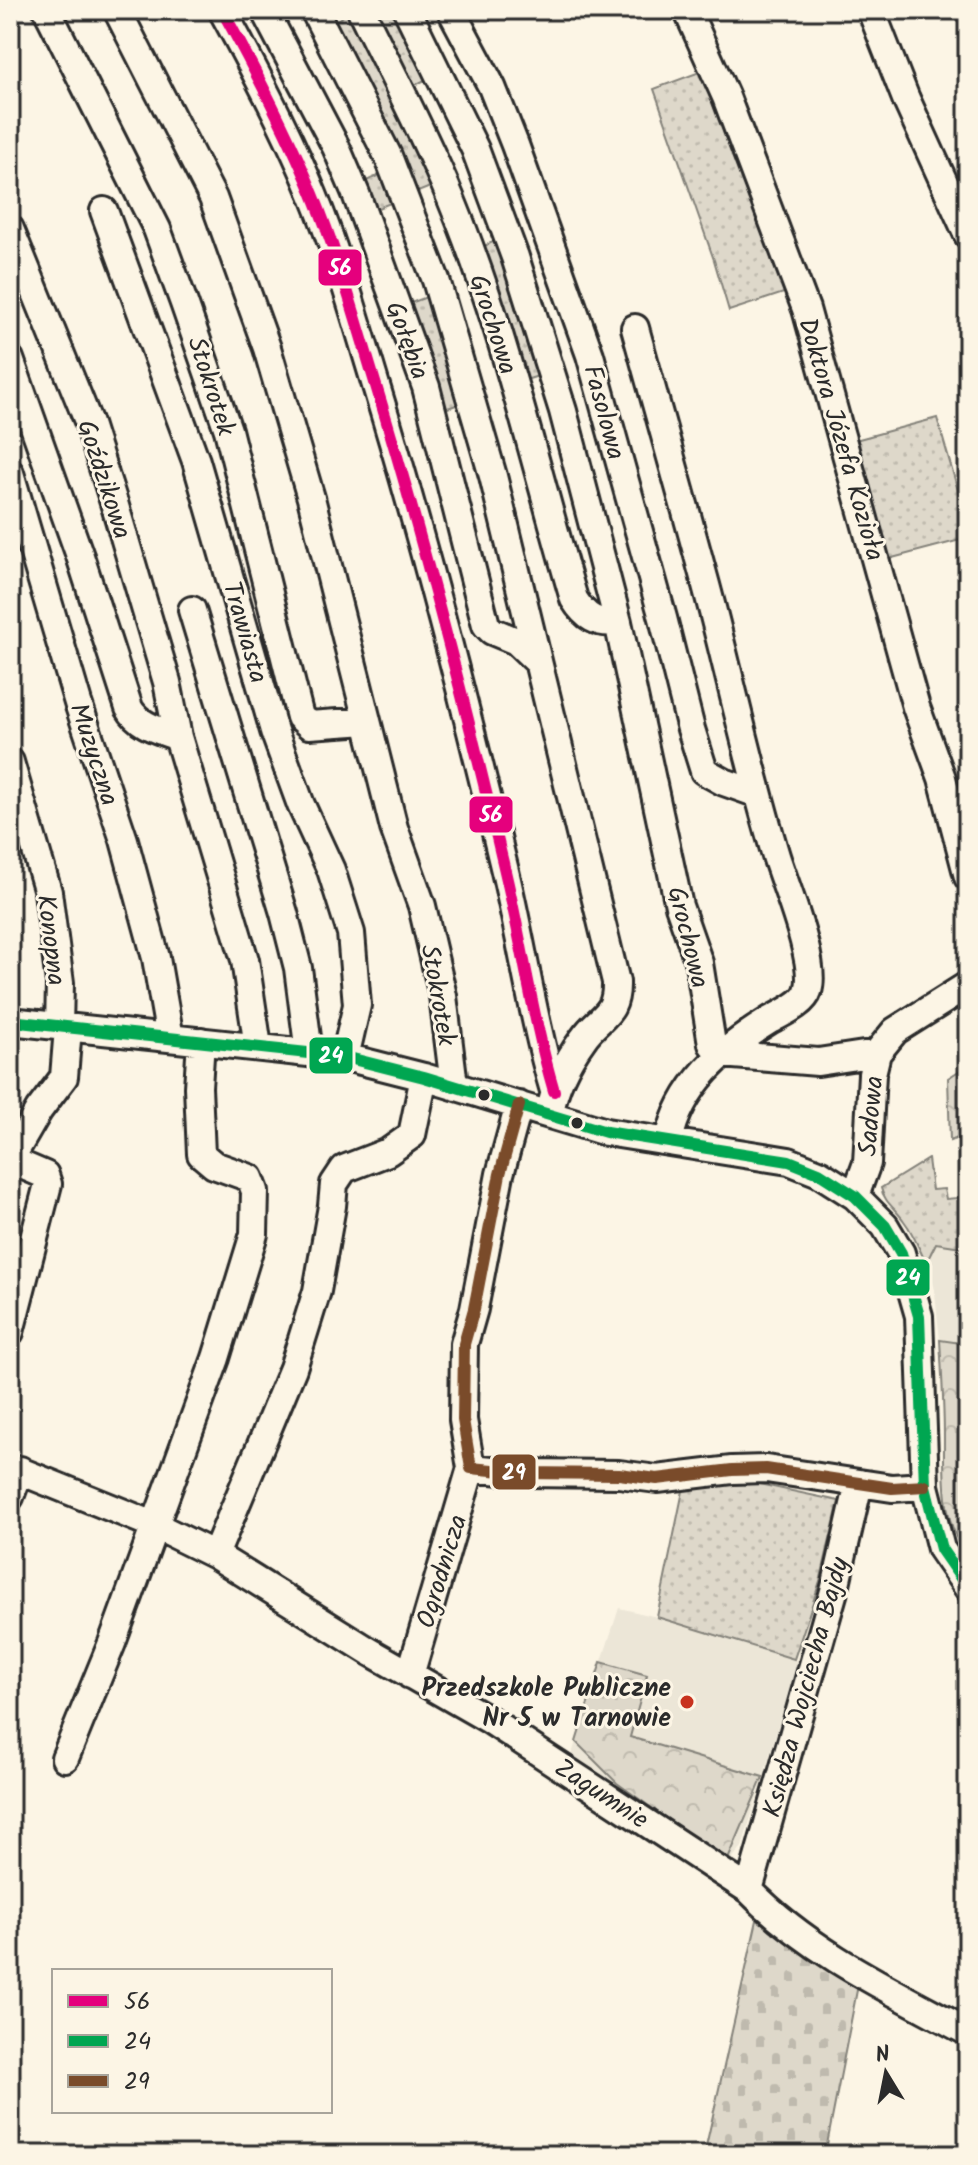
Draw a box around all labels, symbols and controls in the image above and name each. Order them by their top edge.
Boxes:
line badge: 56 [317,248,363,287]
text: 56 [327,252,352,287]
street label: Grochowa [456,269,528,380]
street label: Gołębia [373,296,440,386]
street label: Doktora Józefa Kozioła [785,313,895,566]
street label: Stokrotek [174,332,246,442]
street label: Fasolowa [570,360,636,465]
street label: Goździkowa [64,415,142,545]
street label: Trawiasta [210,577,279,688]
street label: Muzyczna [57,698,129,811]
line badge: 56 [468,795,514,834]
text: 56 [478,799,503,834]
street label: Grochowa [654,882,720,993]
street label: Konopna [24,892,76,988]
street label: Stokrotek [407,941,467,1050]
line badge: 24 [308,1036,354,1075]
text: 24 [319,1040,343,1075]
street label: Sadowa [848,1074,896,1158]
unlabelled marker [476,1087,492,1103]
unlabelled marker [569,1115,585,1131]
line badge: 24 [885,1258,931,1297]
text: 24 [896,1262,920,1297]
line badge: 29 [491,1453,537,1491]
text: 29 [502,1457,526,1492]
street label: Ogrodnicza [406,1510,480,1634]
street label: Księdza Wojciecha Bajdy [752,1552,862,1822]
place label: Przedszkole Publiczne Nr 5 w Tarnowie [422,1668,671,1740]
marker: Przedszkole Publiczne Nr 5 w Tarnowie [678,1693,696,1711]
street label: Zagumnie [545,1748,657,1841]
legend [52,1969,332,2113]
text: 56 [124,1983,150,2022]
text: 24 [124,2023,151,2062]
north arrow [846,2033,926,2113]
text: N [873,2037,893,2074]
text: 29 [124,2063,150,2102]

